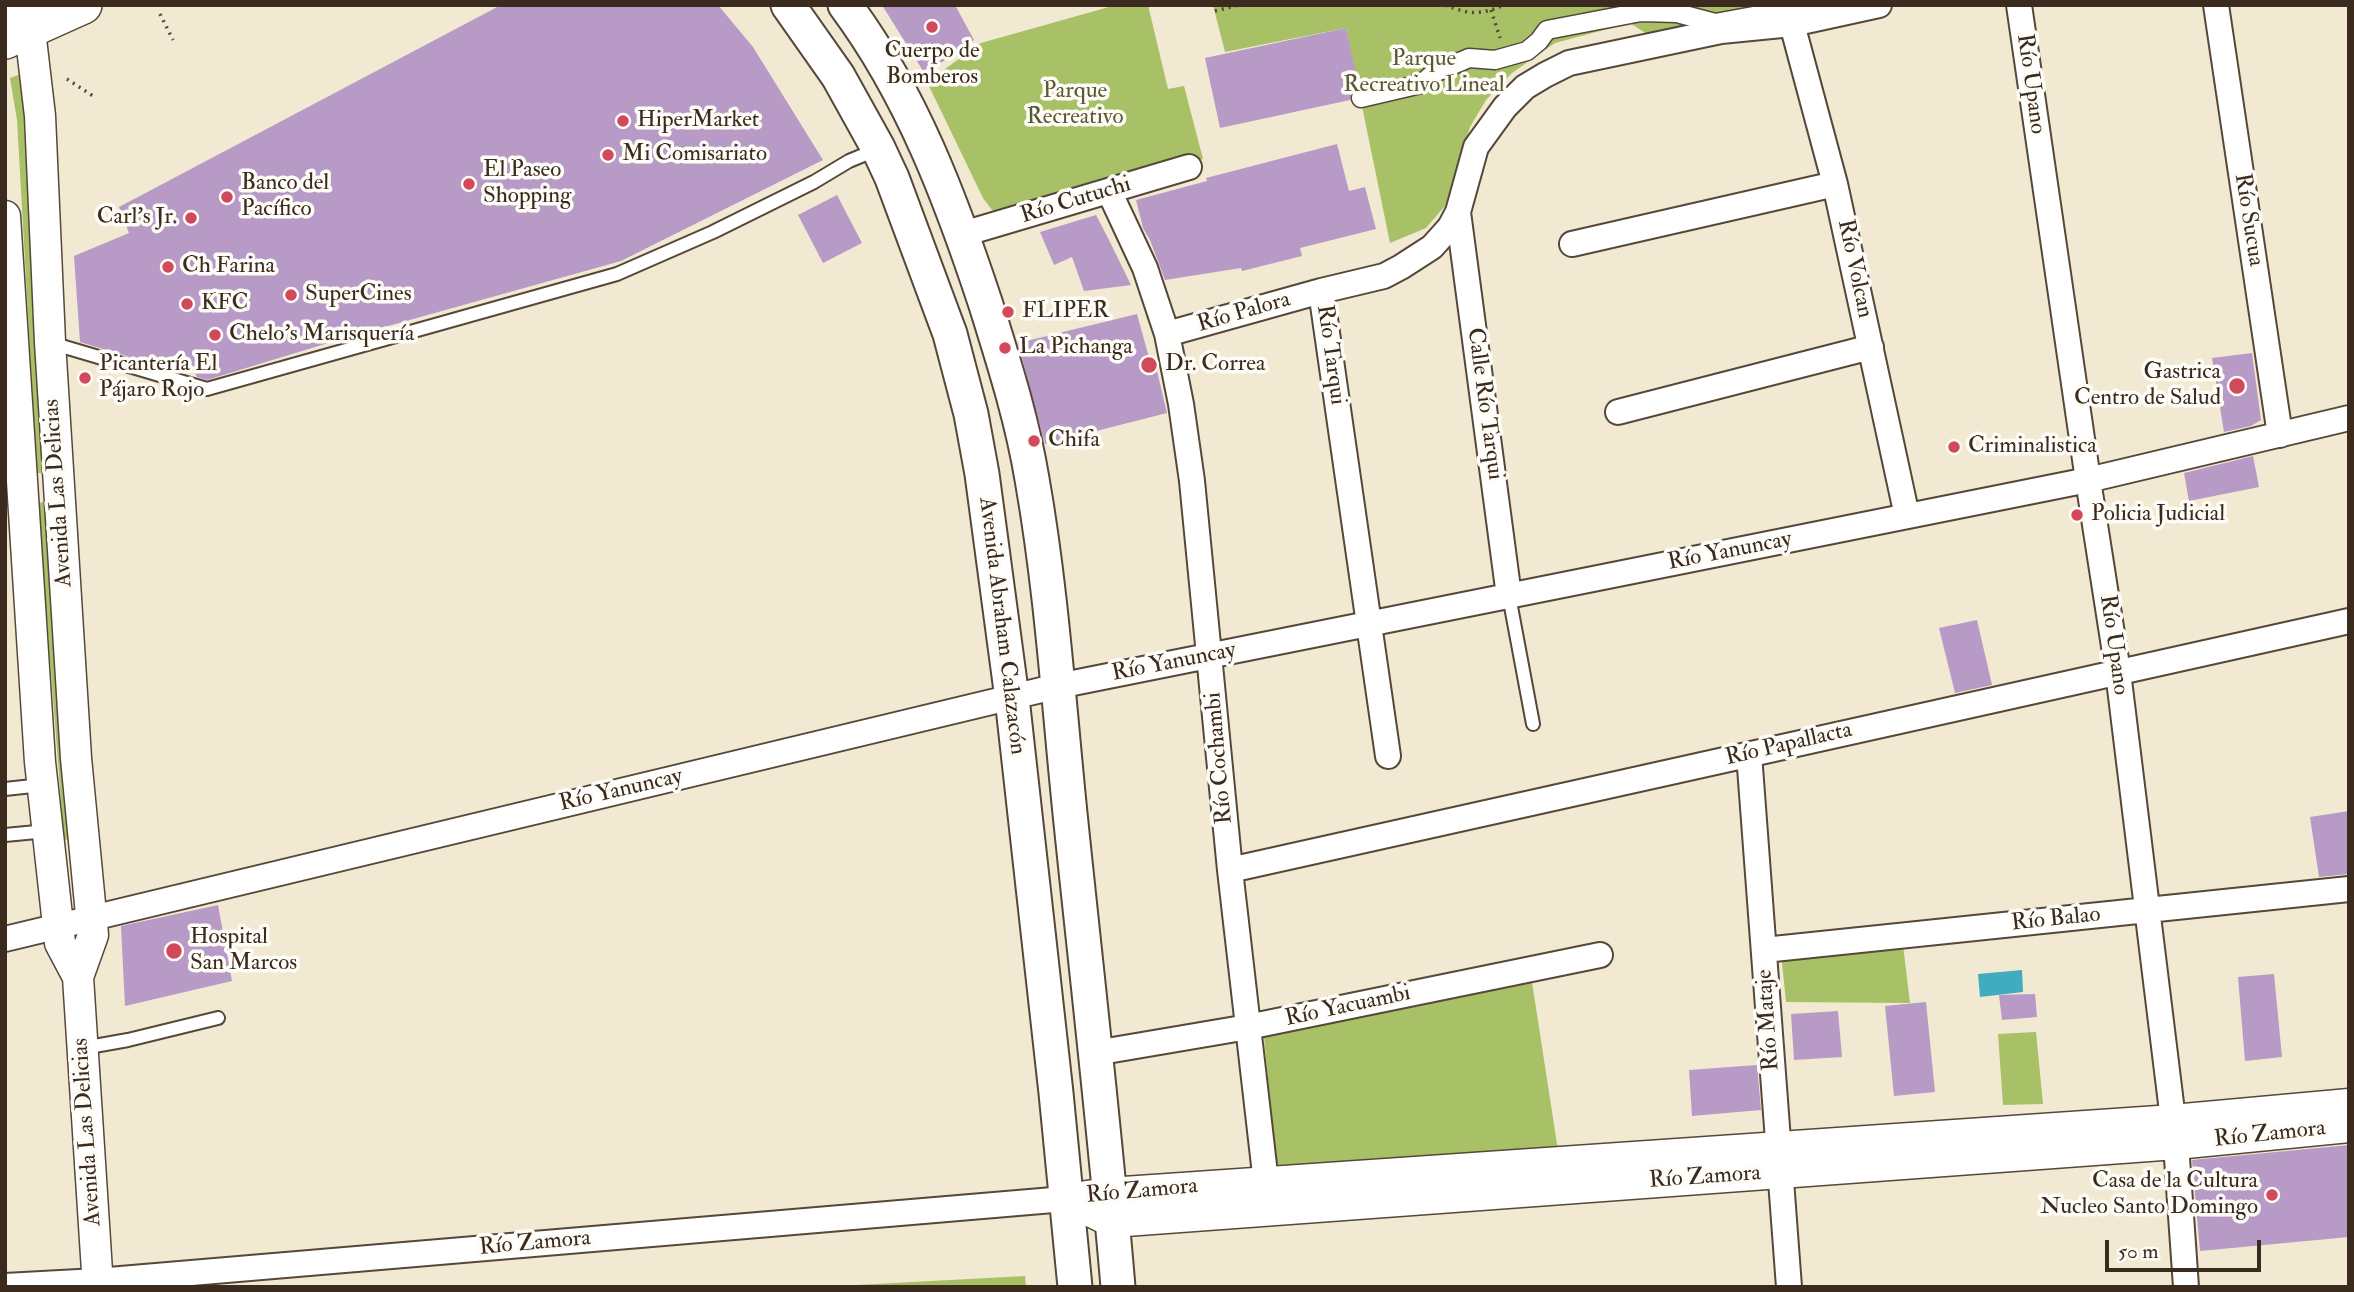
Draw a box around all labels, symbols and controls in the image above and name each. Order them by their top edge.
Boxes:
marker: Cuerpo de Bomberos [924,19,940,35]
street label: Río Upano [2009,32,2051,136]
place label: Cuerpo de Bomberos [884,38,980,92]
park label: Parque Recreativo Lineal [1343,46,1505,100]
park label: Parque Recreativo [1026,78,1124,132]
place label: HiperMarket [637,107,759,135]
marker: HiperMarket [615,113,631,129]
place label: Mi Comisariato [622,141,767,169]
marker: Mi Comisariato [600,147,616,163]
place label: El Paseo Shopping [483,157,571,211]
place label: Banco del Pacífico [241,170,329,224]
street label: Río Cutuchi [1018,171,1134,231]
street label: Río Sucua [2227,172,2269,268]
marker: El Paseo Shopping [461,176,477,192]
marker: Banco del Pacífico [219,189,235,205]
place label: Carl's Jr. [97,204,177,232]
marker: Carl's Jr. [183,210,199,226]
street label: Río Volcan [1830,217,1878,321]
place label: Ch Farina [182,253,275,281]
marker: Ch Farina [160,259,176,275]
place label: SuperCines [305,281,412,309]
marker: SuperCines [283,287,299,303]
street label: Río Palora [1194,287,1294,339]
place label: KFC [201,290,248,318]
marker: KFC [179,296,195,312]
place label: FLIPER [1022,298,1109,326]
street label: Río Tarqui [1309,303,1351,407]
marker: FLIPER [1000,304,1016,320]
place label: Chelo's Marisquería [229,321,414,349]
street label: Calle Río Tarqui [1460,326,1508,482]
marker: Chelo's Marisquería [207,327,223,343]
place label: La Pichanga [1019,334,1133,362]
marker: La Pichanga [997,340,1013,356]
place label: Picantería El Pájaro Rojo [99,351,217,405]
place label: Dr. Correa [1165,351,1265,379]
marker: Dr. Correa [1139,355,1159,375]
place label: Gastrica Centro de Salud [2074,359,2221,413]
marker: Picantería El Pájaro Rojo [77,370,93,386]
marker: Gastrica Centro de Salud [2227,376,2247,396]
street label: Avenida Las Delicias [39,398,79,588]
place label: Chifa [1048,427,1100,455]
marker: Chifa [1026,433,1042,449]
place label: Criminalistica [1968,433,2097,461]
marker: Criminalistica [1946,439,1962,455]
street label: Avenida Abraham Calazacón [972,496,1030,756]
place label: Policia Judicial [2091,501,2225,529]
marker: Policia Judicial [2069,507,2085,523]
street label: Río Yanuncay [1666,526,1794,578]
street label: Río Upano [2092,593,2134,697]
street label: Río Yanuncay [1110,637,1238,689]
street label: Río Cochambi [1200,691,1240,825]
street label: Río Papallacta [1723,717,1855,773]
street label: Río Yanuncay [557,763,685,819]
street label: Río Balao [2010,902,2102,938]
place label: Hospital San Marcos [190,924,297,978]
marker: Hospital San Marcos [164,941,184,961]
street label: Río Mataje [1752,968,1786,1072]
street label: Río Yacuambi [1283,980,1413,1034]
street label: Avenida Las Delicias [68,1037,108,1227]
street label: Río Zamora [2213,1115,2327,1155]
street label: Río Zamora [1648,1160,1762,1196]
place label: Casa de la Cultura Nucleo Santo Domingo [2040,1168,2258,1222]
street label: Río Zamora [1085,1173,1199,1211]
marker: Casa de la Cultura Nucleo Santo Domingo [2264,1187,2280,1203]
street label: Río Zamora [478,1225,592,1263]
scale bar [2109,1226,2265,1270]
text: 50 m [2118,1238,2159,1265]

